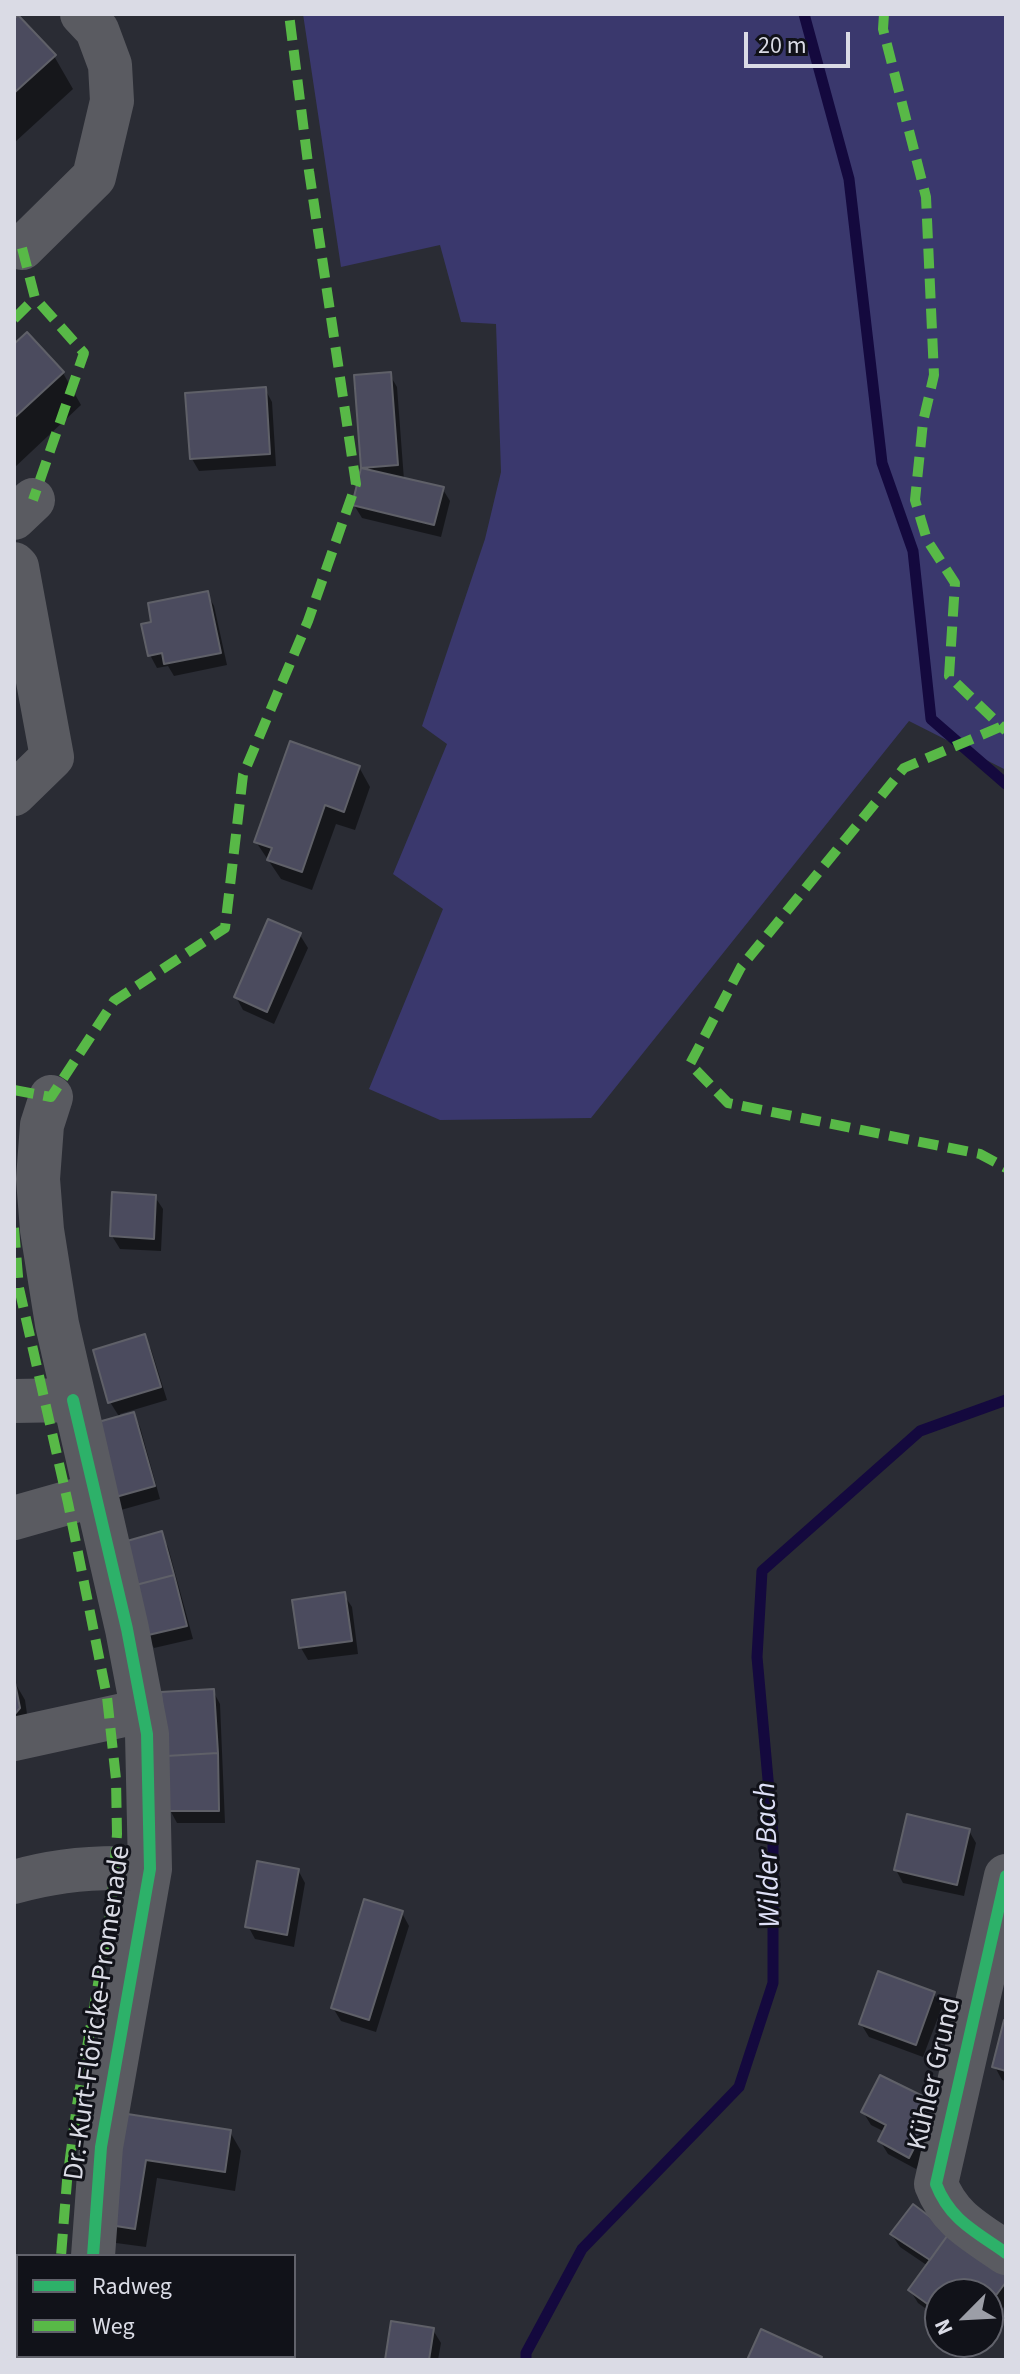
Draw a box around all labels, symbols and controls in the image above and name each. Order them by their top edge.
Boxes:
scale bar [748,16,854,66]
text: 20 m [758,28,807,63]
water label: Wilder Bach [749,1782,791,1928]
street label: Dr.-Kurt-Flöricke-Promenade [59,1844,139,2182]
street label: Kühler Grund [902,1994,970,2154]
legend [16,2254,296,2358]
text: Radweg [92,2269,172,2304]
north arrow [924,2278,1004,2358]
text: Weg [92,2309,135,2344]
text: N [926,2314,961,2340]

